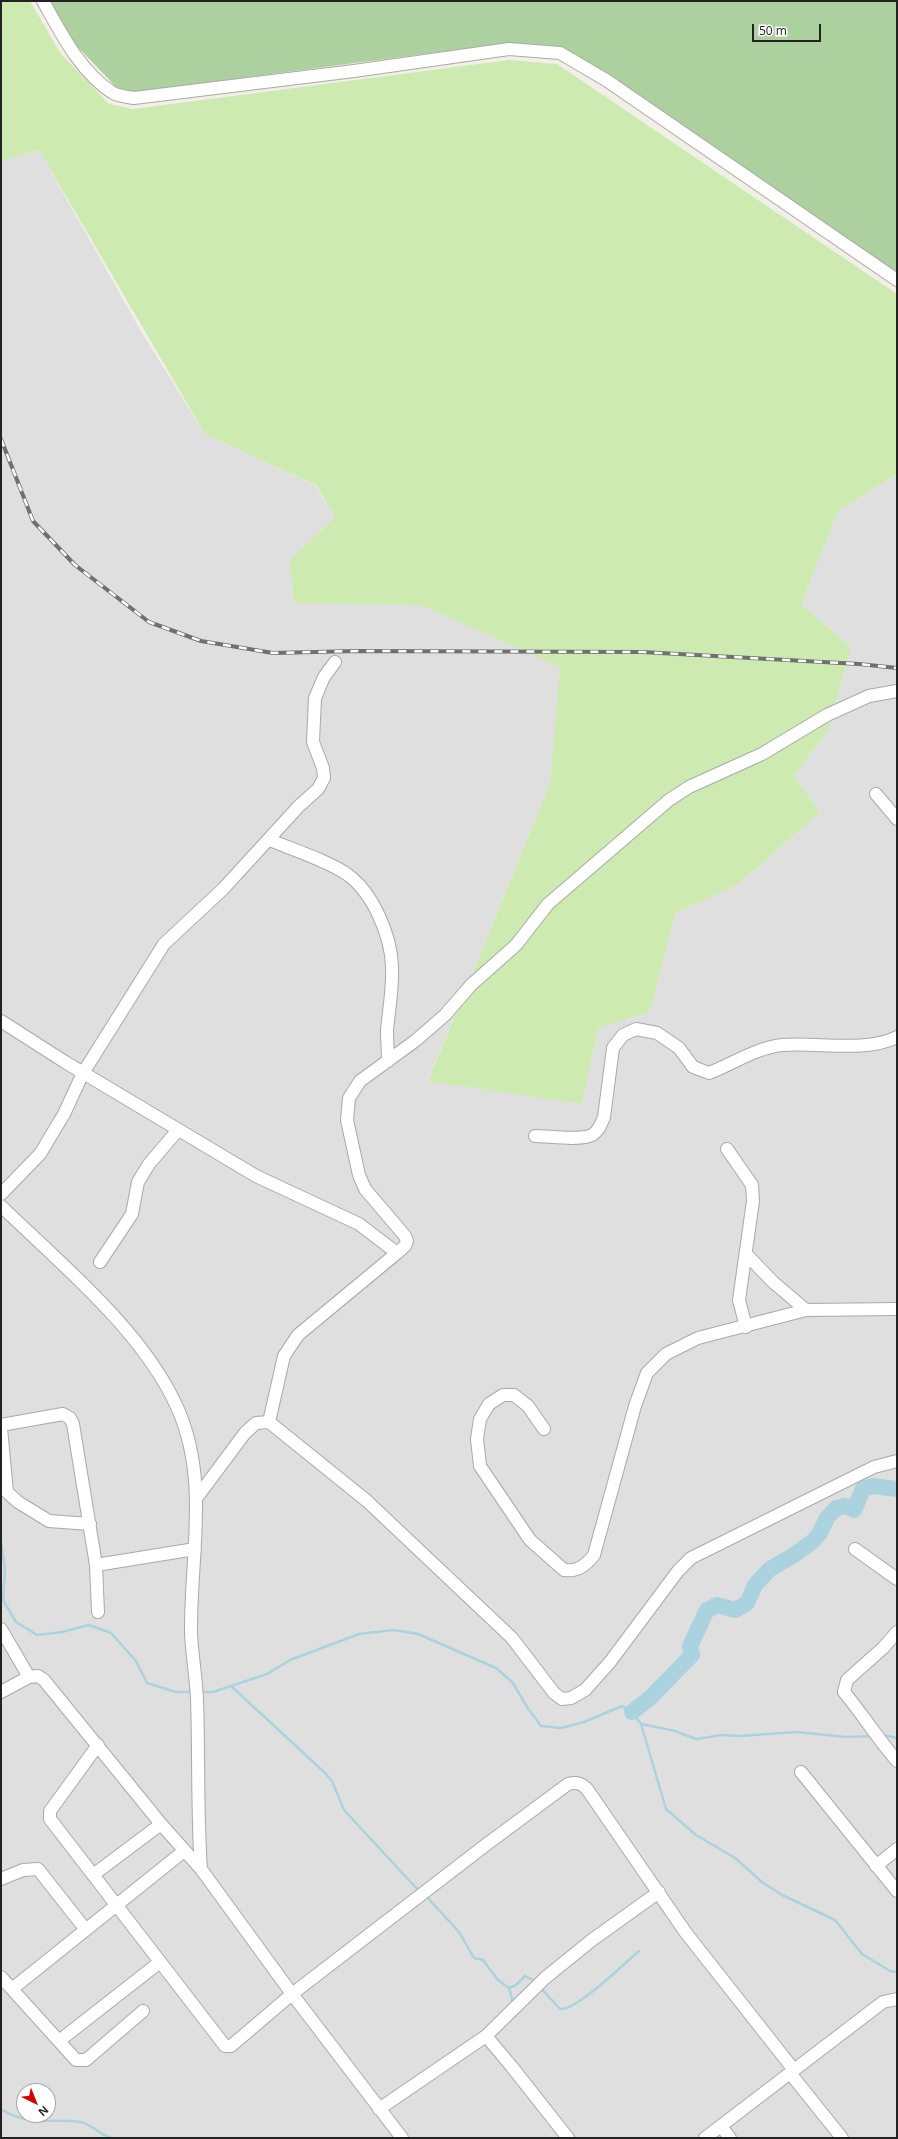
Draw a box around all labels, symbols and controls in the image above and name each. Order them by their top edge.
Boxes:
scale bar [754,16,823,42]
text: 50 m [759,22,787,39]
north arrow [16,2083,56,2123]
text: N [35,2103,52,2120]

